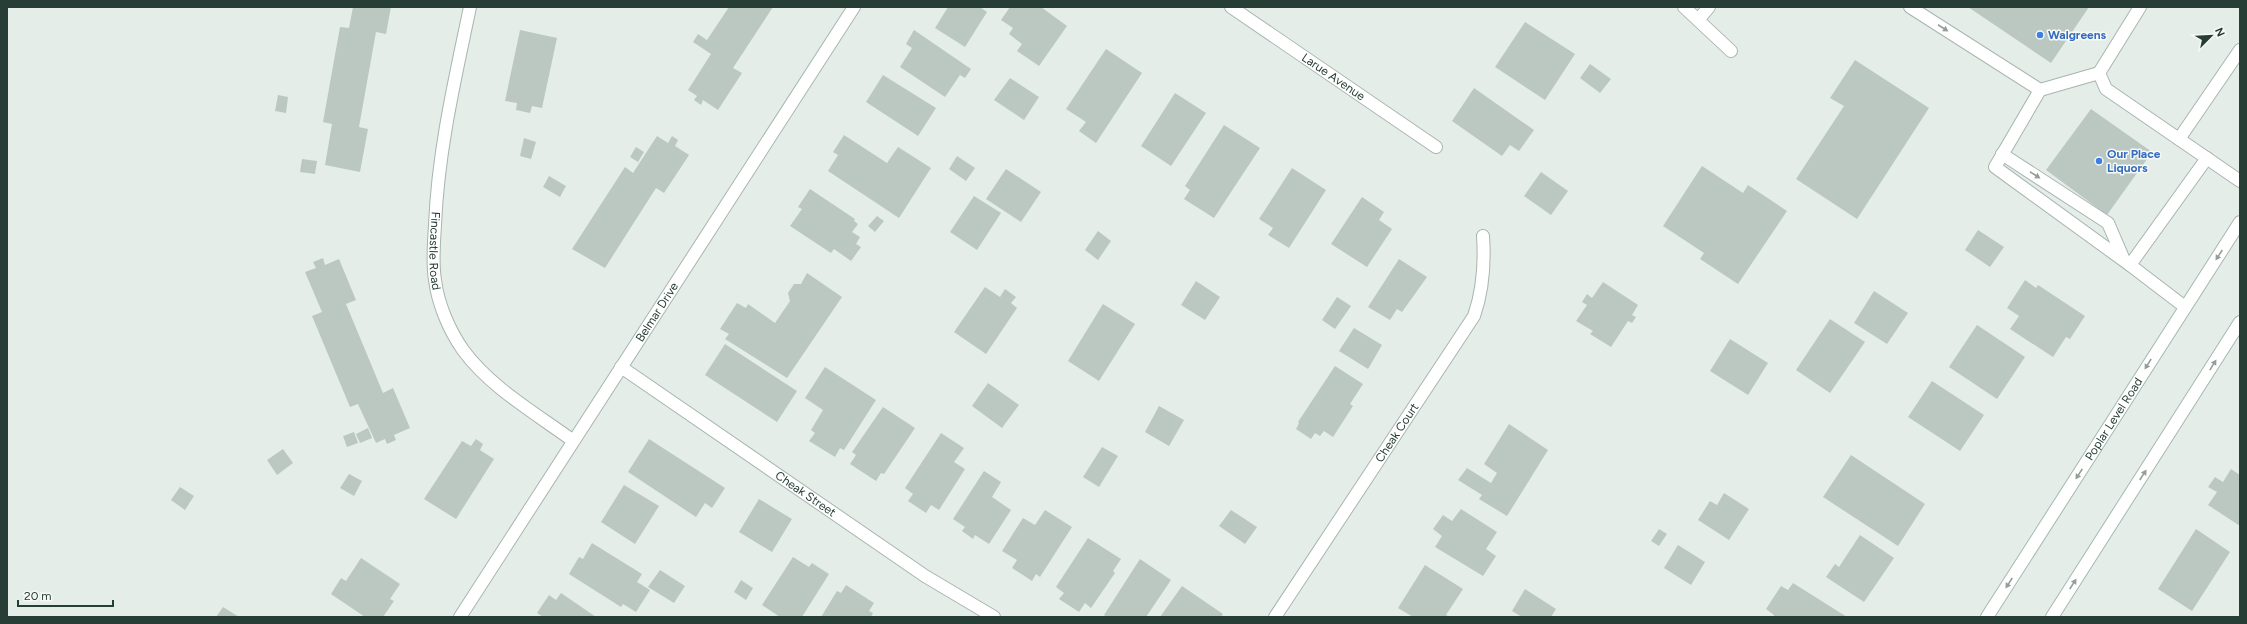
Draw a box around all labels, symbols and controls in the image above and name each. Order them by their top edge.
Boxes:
north arrow [2191,16,2231,56]
one-way arrow [1938,24,1948,32]
text: N [2212,26,2227,39]
place label: Walgreens [2048,28,2107,42]
marker: Walgreens [2035,30,2045,40]
street label: Larue Avenue [1299,50,1368,104]
place label: Our Place Liquors [2107,147,2161,175]
marker: Our Place Liquors [2094,156,2104,166]
one-way arrow [2030,171,2040,179]
street label: Fincastle Road [426,211,443,291]
one-way arrow [2215,249,2223,260]
street label: Belmar Drive [633,279,681,344]
one-way arrow [2144,359,2152,369]
one-way arrow [2209,360,2217,370]
street label: Poplar Level Road [2082,375,2145,463]
street label: Cheak Court [1372,400,1422,465]
street label: Cheak Street [773,468,839,520]
one-way arrow [2075,469,2083,479]
one-way arrow [2139,470,2147,480]
one-way arrow [2005,577,2012,589]
one-way arrow [2069,579,2077,589]
scale bar [18,582,113,608]
text: 20 m [24,589,52,603]

